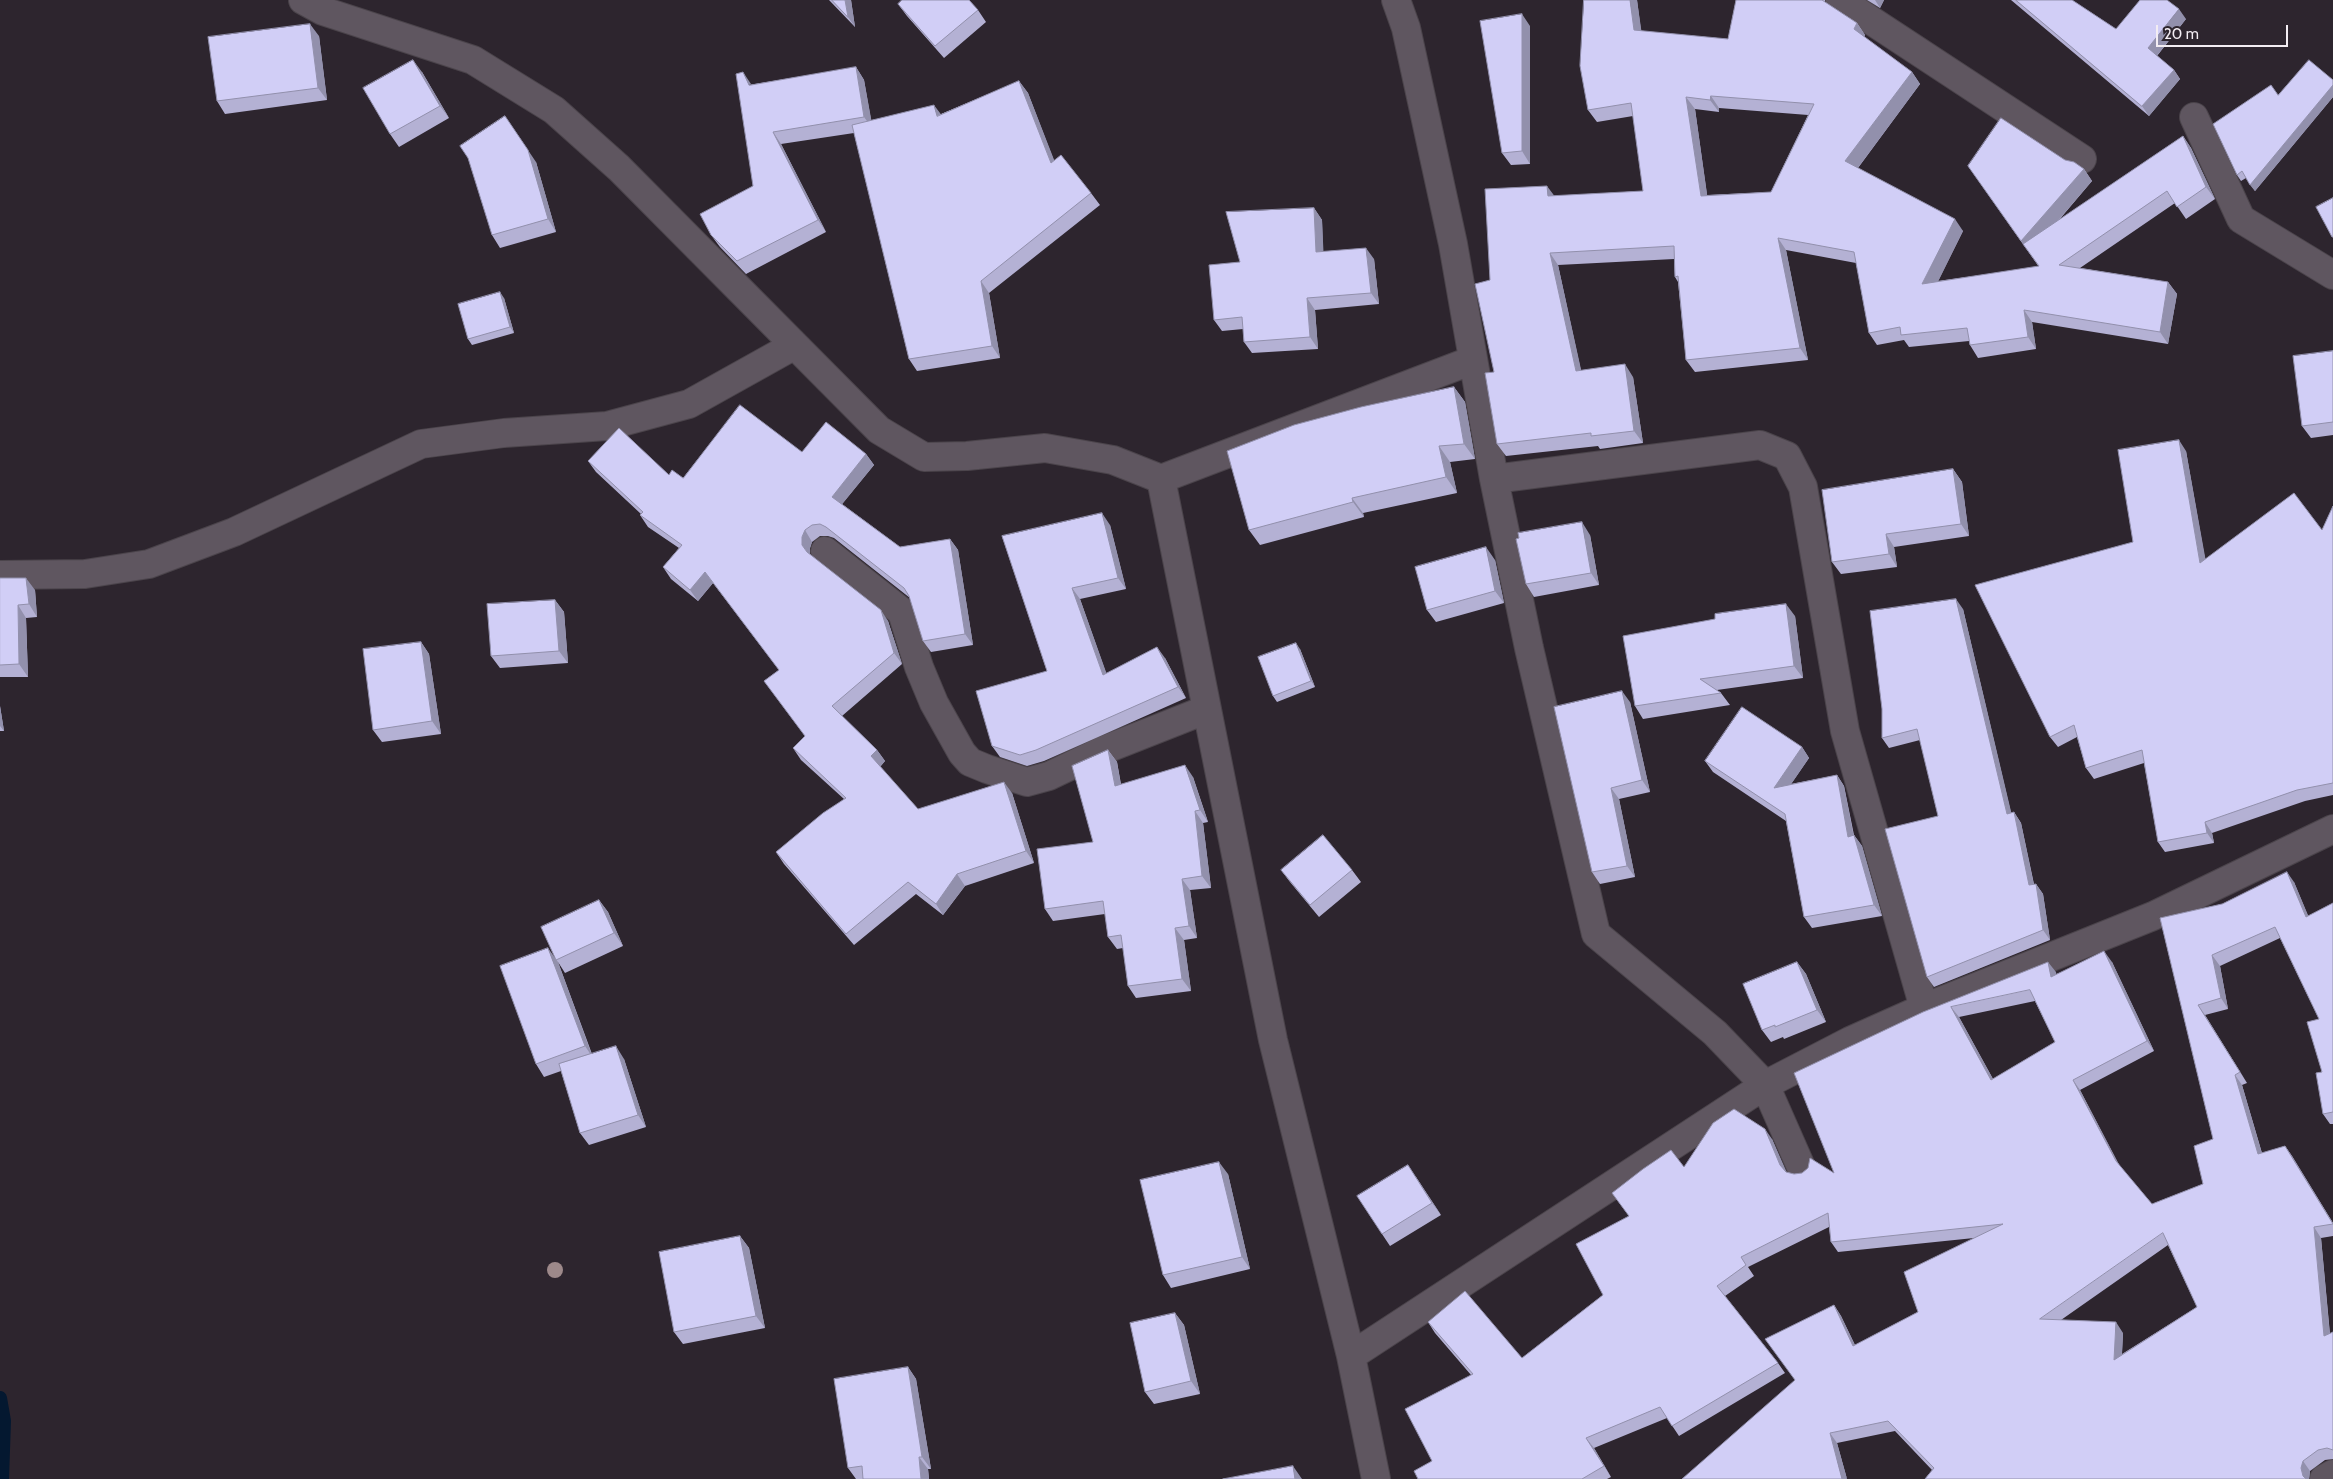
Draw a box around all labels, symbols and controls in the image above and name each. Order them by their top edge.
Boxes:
scale bar [2158,15,2290,47]
text: 20 m [2164,25,2199,43]

